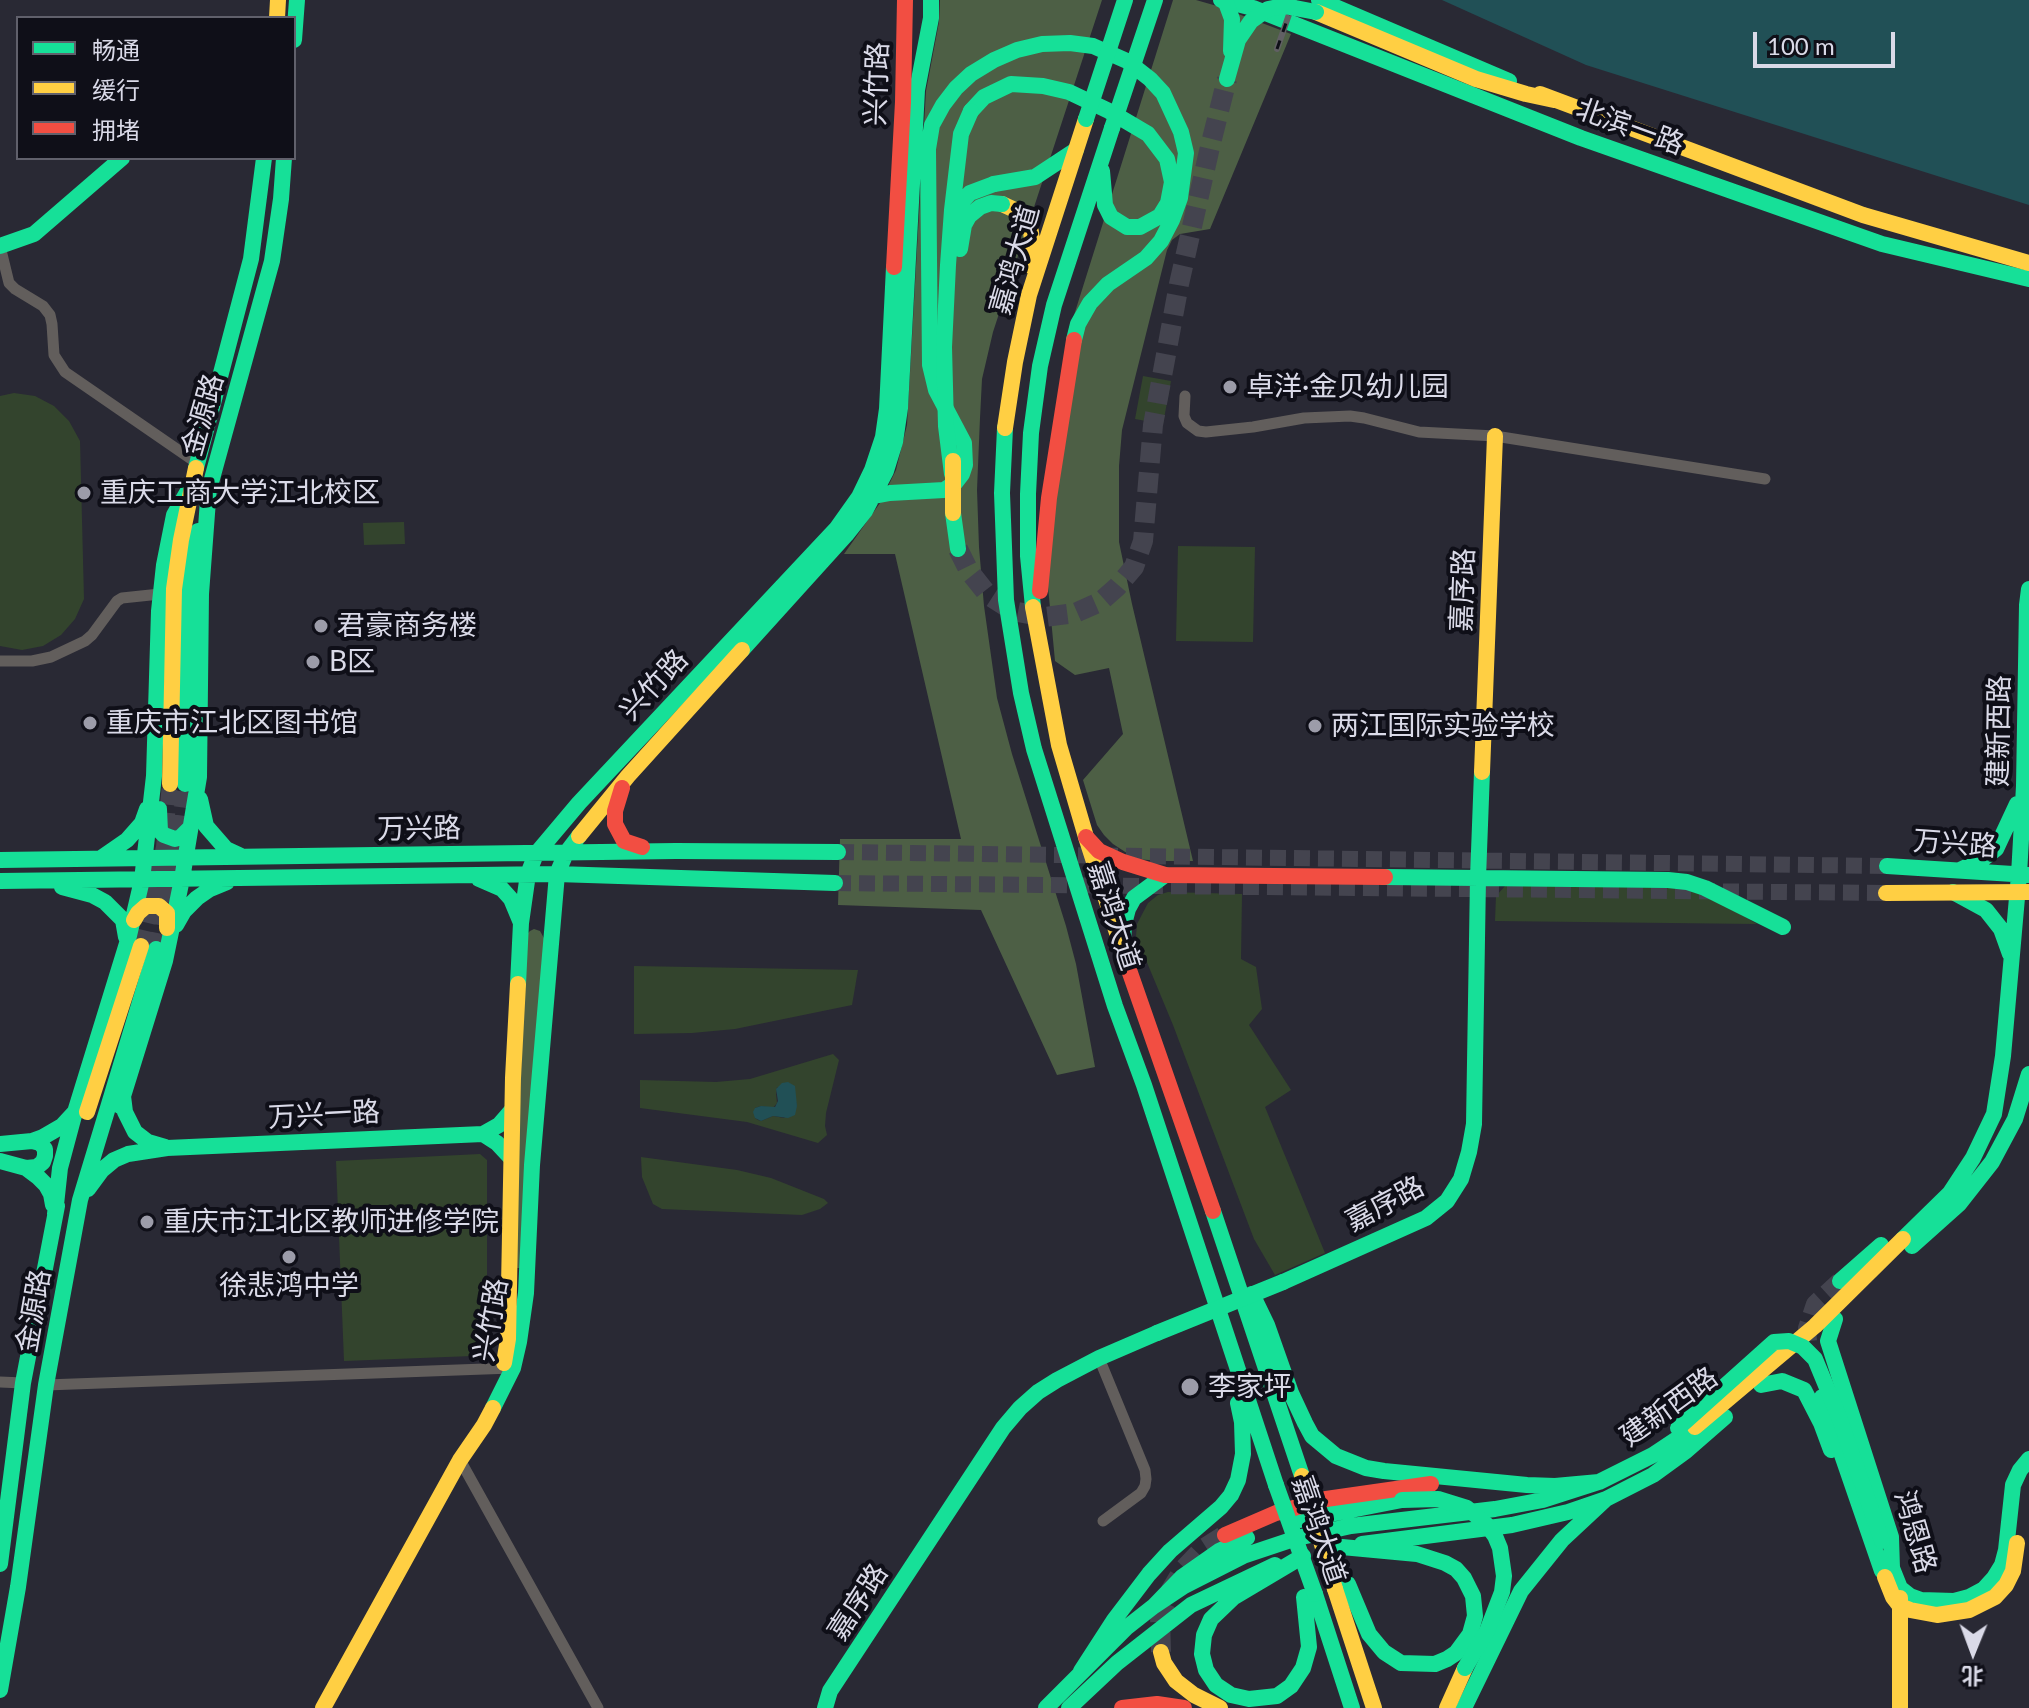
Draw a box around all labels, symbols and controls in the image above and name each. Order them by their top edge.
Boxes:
legend [16,16,296,160]
scale bar [1757,16,1899,66]
text: 100 m [1767,31,1835,60]
text: 畅通 [92,35,140,64]
street label: 兴竹路 [859,41,895,127]
text: 缓行 [92,75,140,104]
street label: 北滨一路 [1572,92,1688,162]
text: 拥堵 [92,115,140,144]
street label: 嘉鸿大道 [983,202,1047,318]
street label: 金源路 [175,370,231,460]
place label: 卓洋·金贝幼儿园 [1246,370,1449,404]
marker: 卓洋·金贝幼儿园 [1221,378,1239,396]
place label: 重庆工商大学江北校区 [100,476,380,510]
marker: 重庆工商大学江北校区 [75,484,93,502]
street label: 嘉序路 [1445,547,1481,633]
place label: 君豪商务楼 [337,609,477,643]
marker: 君豪商务楼 [312,617,330,635]
street label: 兴竹路 [613,643,695,727]
place label: B区 [329,645,375,679]
marker: B区 [304,653,322,671]
street label: 建新西路 [1981,675,2017,787]
place label: 重庆市江北区图书馆 [106,706,358,740]
place label: 两江国际实验学校 [1331,709,1555,743]
marker: 重庆市江北区图书馆 [81,714,99,732]
marker: 两江国际实验学校 [1306,717,1324,735]
street label: 万兴路 [377,811,461,847]
street label: 万兴路 [1912,824,1998,864]
street label: 嘉鸿大道 [1081,858,1147,974]
street label: 万兴一路 [267,1095,381,1135]
street label: 嘉序路 [1340,1169,1430,1239]
place label: 重庆市江北区教师进修学院 [163,1205,499,1239]
marker: 重庆市江北区教师进修学院 [138,1213,156,1231]
marker: 徐悲鸿中学 [280,1248,298,1266]
street label: 金源路 [10,1267,58,1355]
place label: 徐悲鸿中学 [219,1269,359,1303]
street label: 兴竹路 [467,1276,515,1364]
street label: 建新西路 [1614,1360,1724,1454]
place label: 李家坪 [1208,1370,1292,1404]
marker: 李家坪 [1179,1376,1201,1398]
street label: 嘉鸿大道 [1285,1472,1353,1588]
street label: 鸿恩路 [1887,1487,1943,1577]
street label: 嘉序路 [821,1558,895,1646]
north arrow [1933,1612,2013,1692]
text: 北 [1961,1663,1984,1690]

